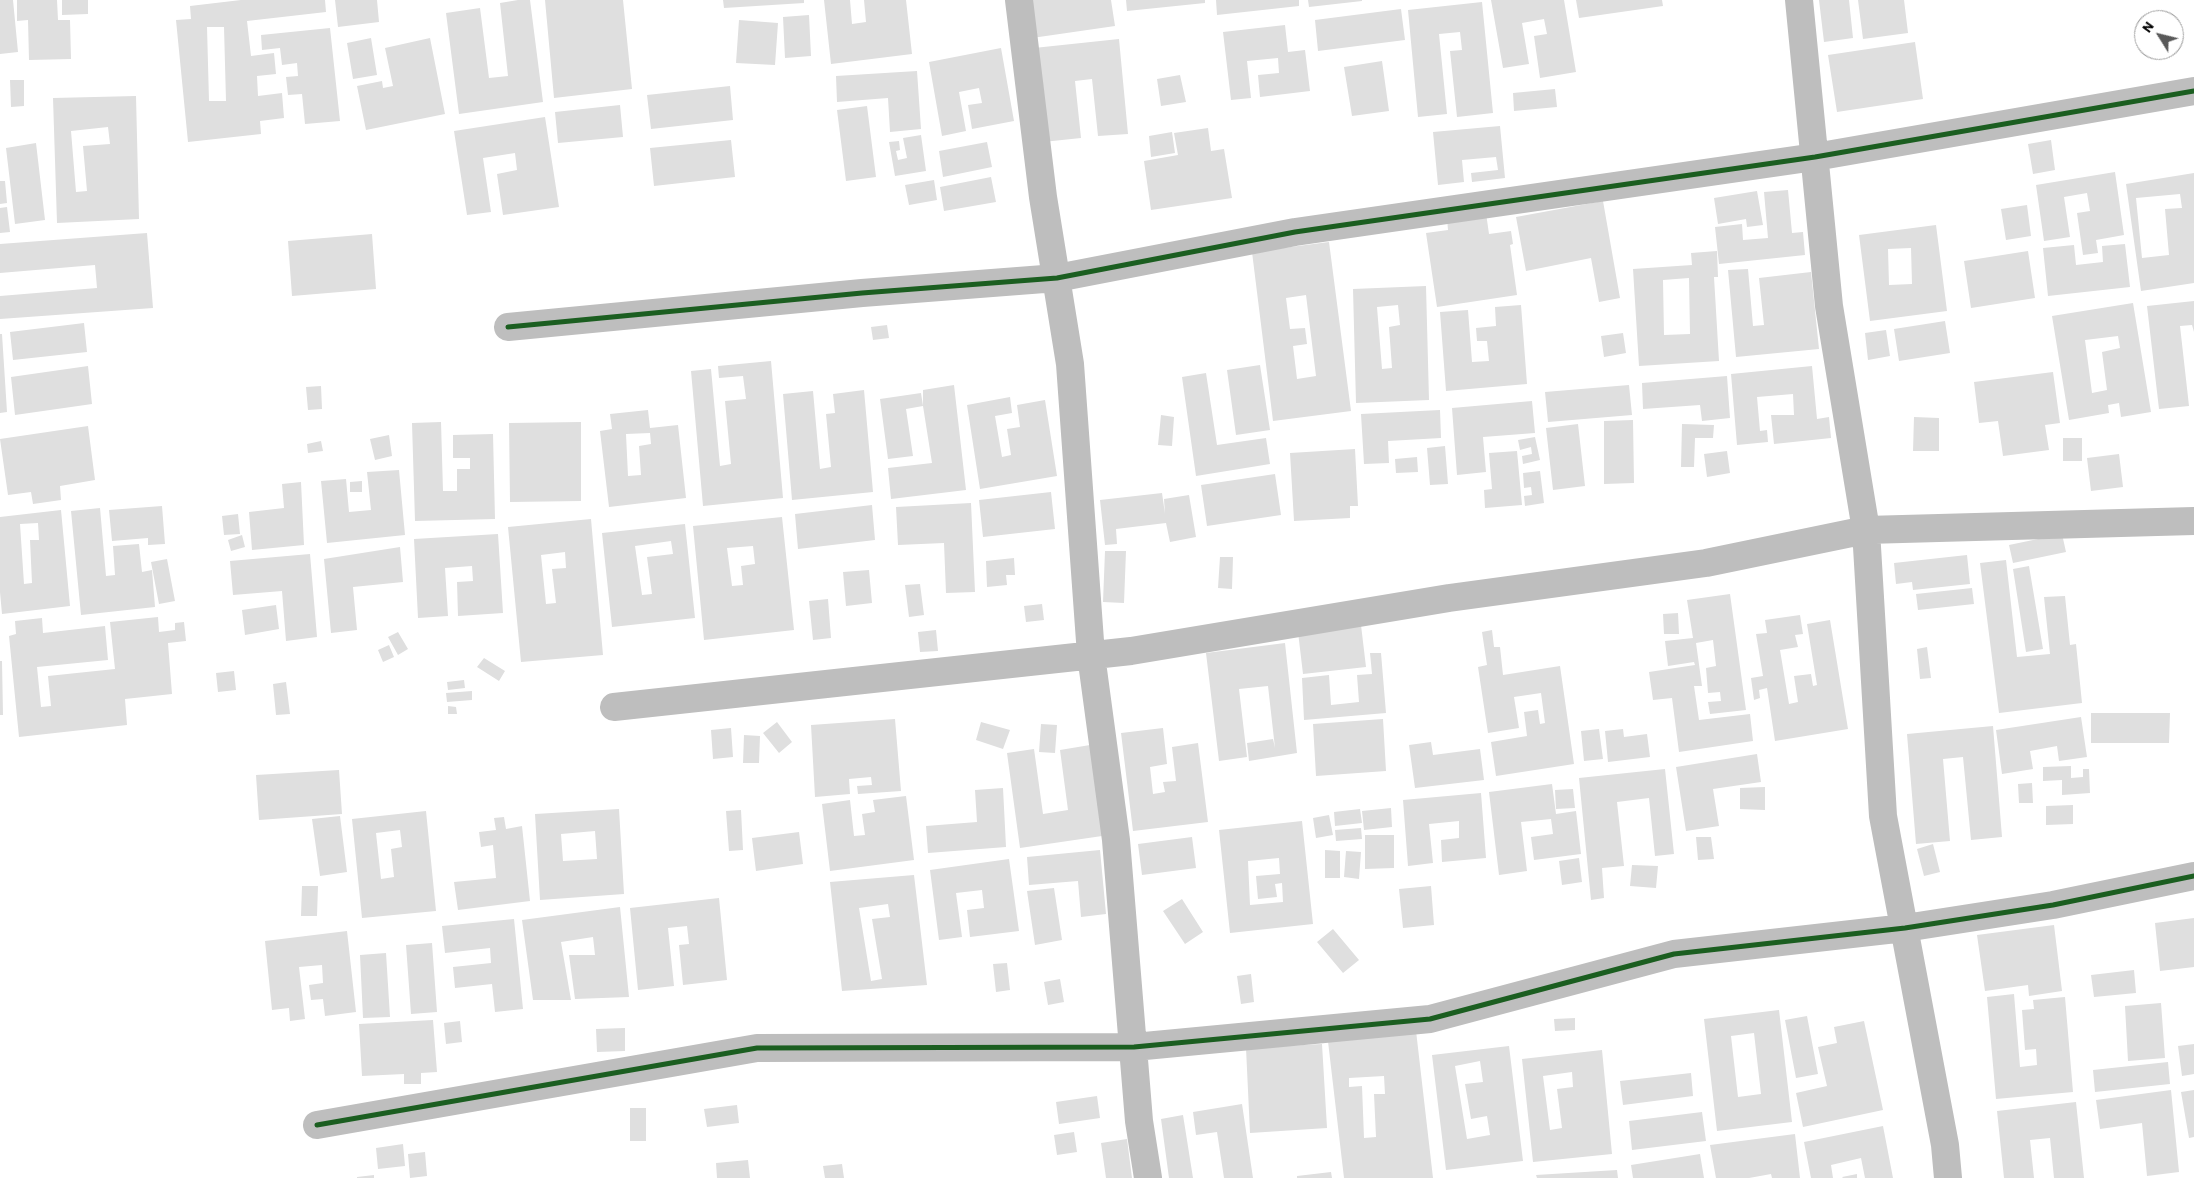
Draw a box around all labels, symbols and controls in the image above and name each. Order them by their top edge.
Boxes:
north arrow [2134,10,2184,60]
text: N [2138,18,2157,35]

